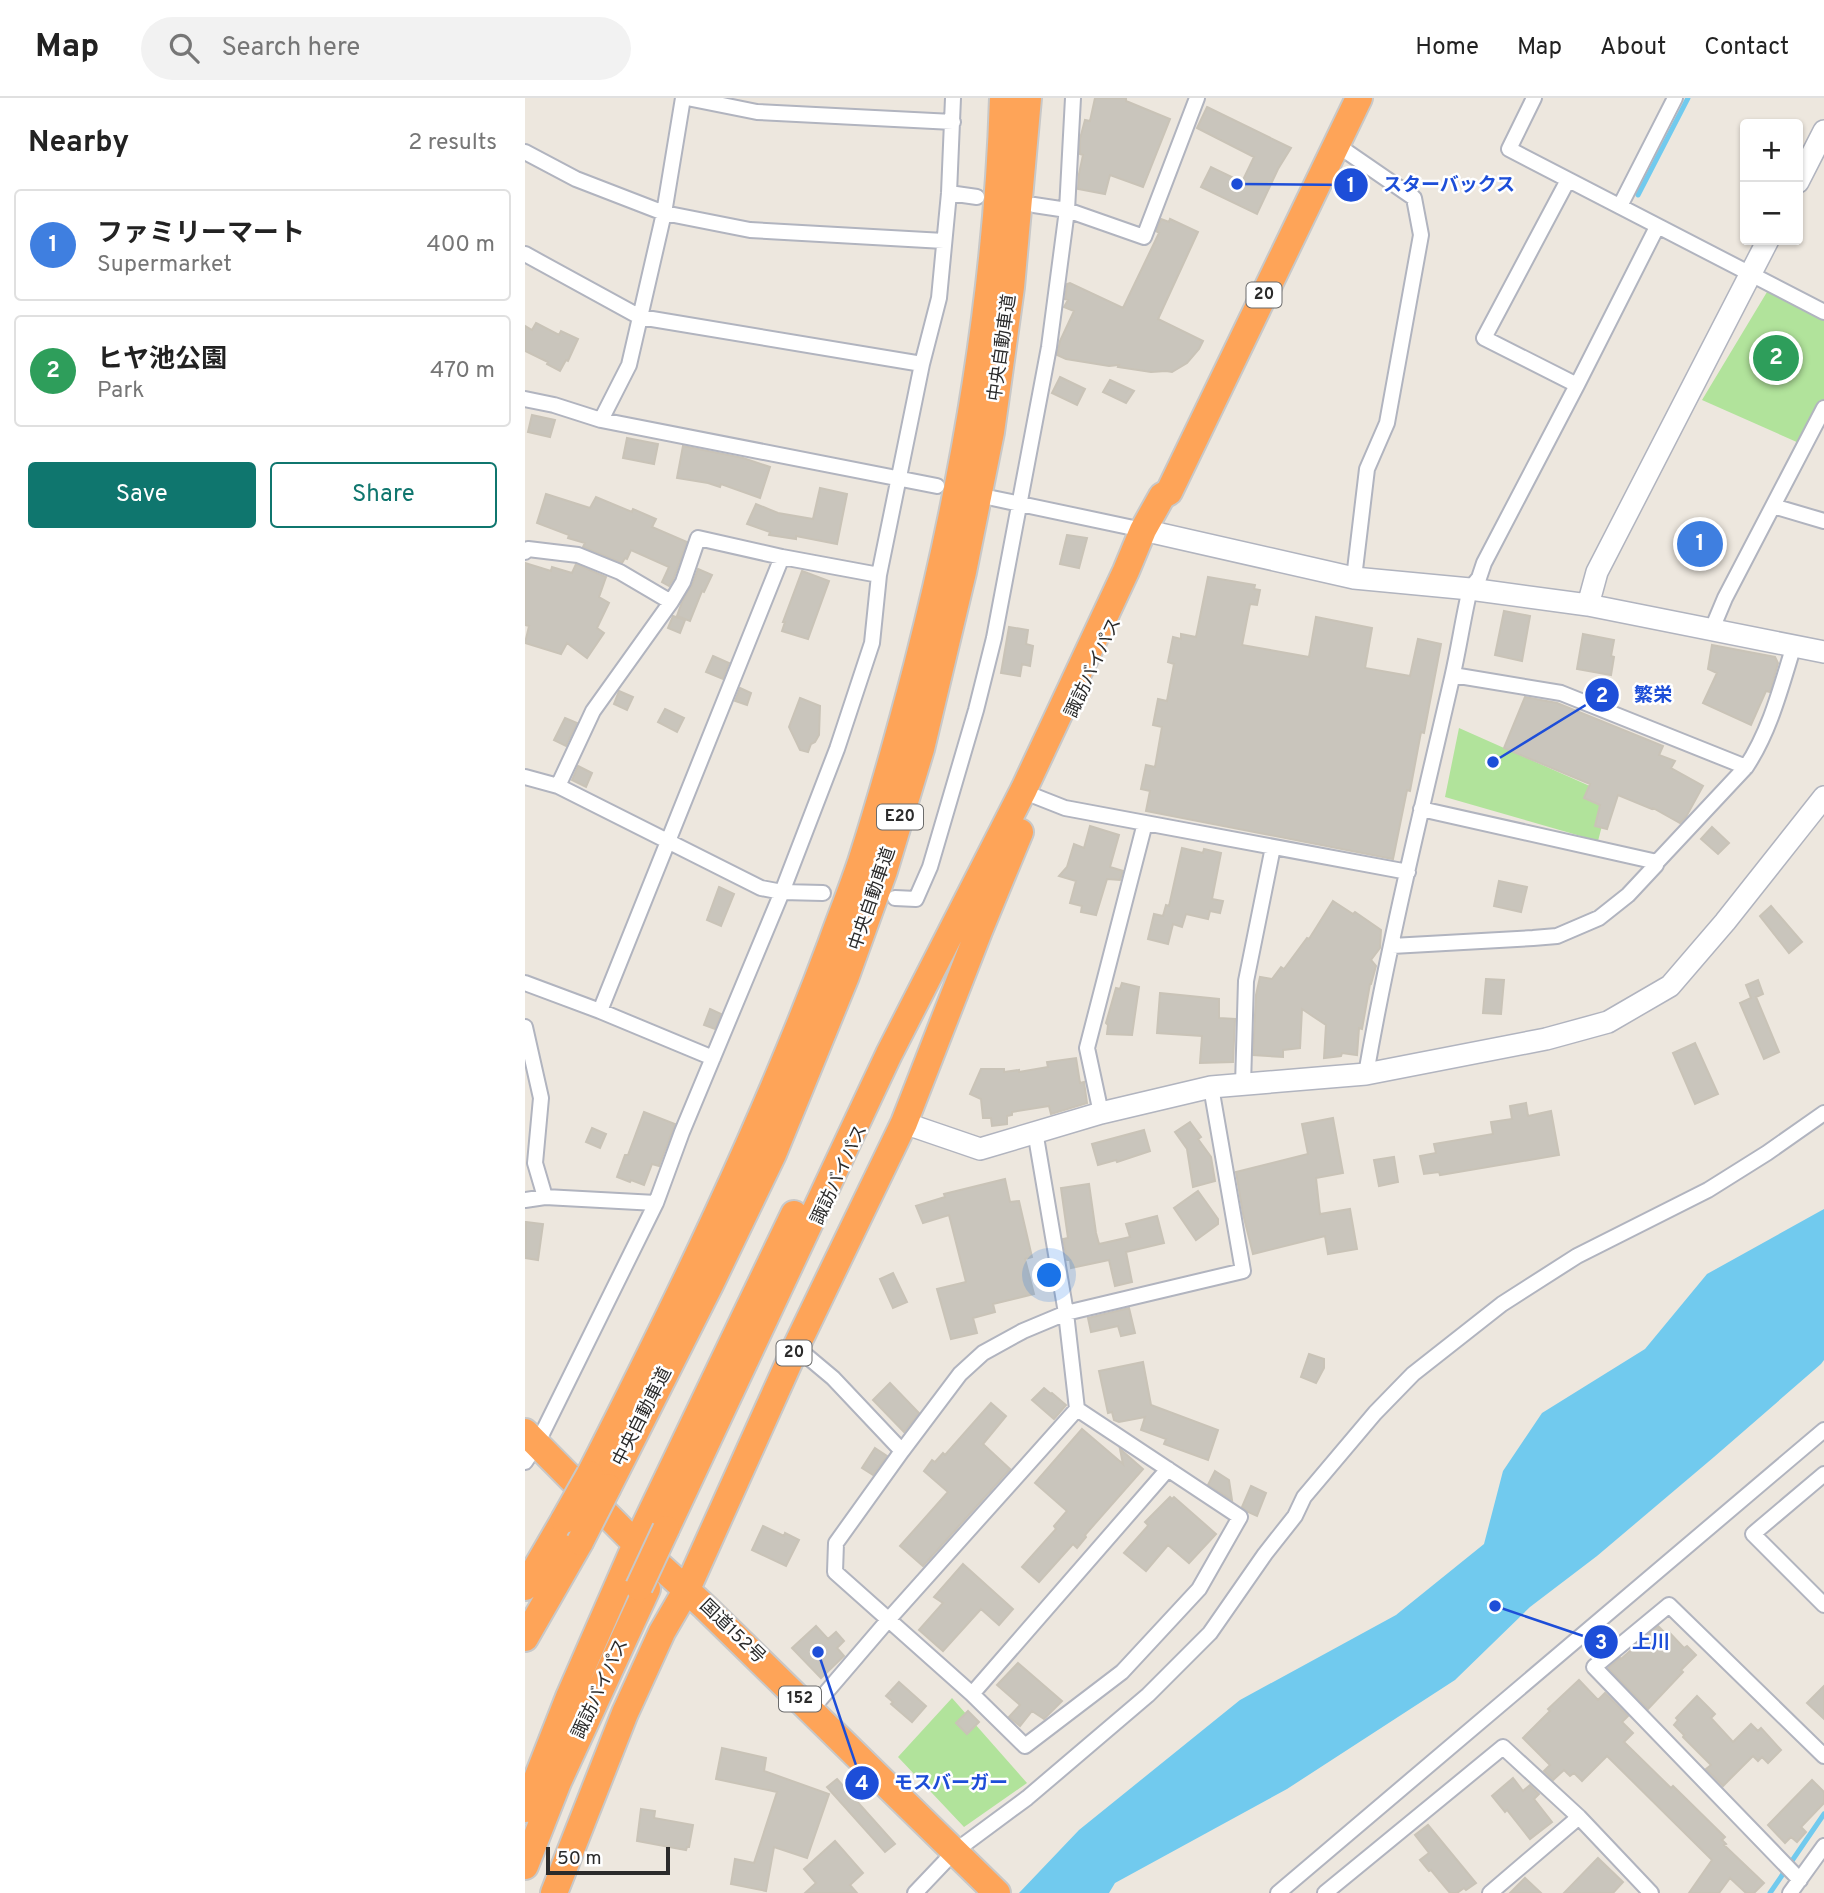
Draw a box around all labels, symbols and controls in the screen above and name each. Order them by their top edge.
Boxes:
search box [141,17,631,80]
text: Map [35,27,99,69]
icon: search [165,29,203,67]
text: Search here [221,32,360,65]
text: Home [1415,33,1479,63]
text: Map [1517,33,1562,63]
text: About [1600,33,1666,63]
text: Contact [1704,33,1789,63]
map controls [1740,119,1803,245]
button: + [1740,119,1803,182]
text: Nearby [28,125,129,162]
text: 2 results [408,129,497,158]
callout: スターバックス [1333,165,1529,205]
text: 1 [1347,173,1355,200]
text: スターバックス [1383,174,1515,198]
button: − [1740,182,1803,245]
text: ファミリーマート [97,218,305,251]
text: 1 [48,231,58,260]
text: 400 m [426,231,495,260]
text: Supermarket [97,251,232,280]
road number: 20 [1247,282,1281,308]
street label: 中央自動車道 [984,293,1022,403]
pin: 2 [1753,332,1799,384]
text: ヒヤ池公園 [97,344,227,377]
text: 2 [46,357,60,386]
text: 470 m [430,357,495,386]
text: Park [97,377,144,406]
button: Save [28,462,256,528]
button: Share [270,462,497,528]
pin: 1 [1677,518,1723,570]
street label: 諏訪バイパス [1061,614,1127,722]
callout: 繁栄 [1585,675,1686,715]
text: 2 [1596,683,1608,710]
text: 繁栄 [1634,684,1672,708]
road number: E20 [877,804,923,830]
street label: 中央自動車道 [845,844,901,954]
street label: 諏訪バイパス [807,1121,873,1229]
your location [1032,1258,1066,1292]
road number: 20 [777,1340,811,1366]
street label: 中央自動車道 [608,1364,678,1470]
street label: 国道152号 [694,1595,770,1669]
callout: 上川 [1583,1622,1684,1662]
text: 3 [1595,1630,1607,1657]
text: 上川 [1632,1631,1670,1655]
street label: 諏訪バイパス [568,1635,634,1743]
road number: 152 [779,1686,821,1712]
callout: モスバーガー [845,1763,1022,1803]
text: 4 [855,1771,869,1798]
text: モスバーガー [894,1772,1008,1796]
scale bar [546,1844,670,1876]
text: 50 m [557,1847,602,1871]

